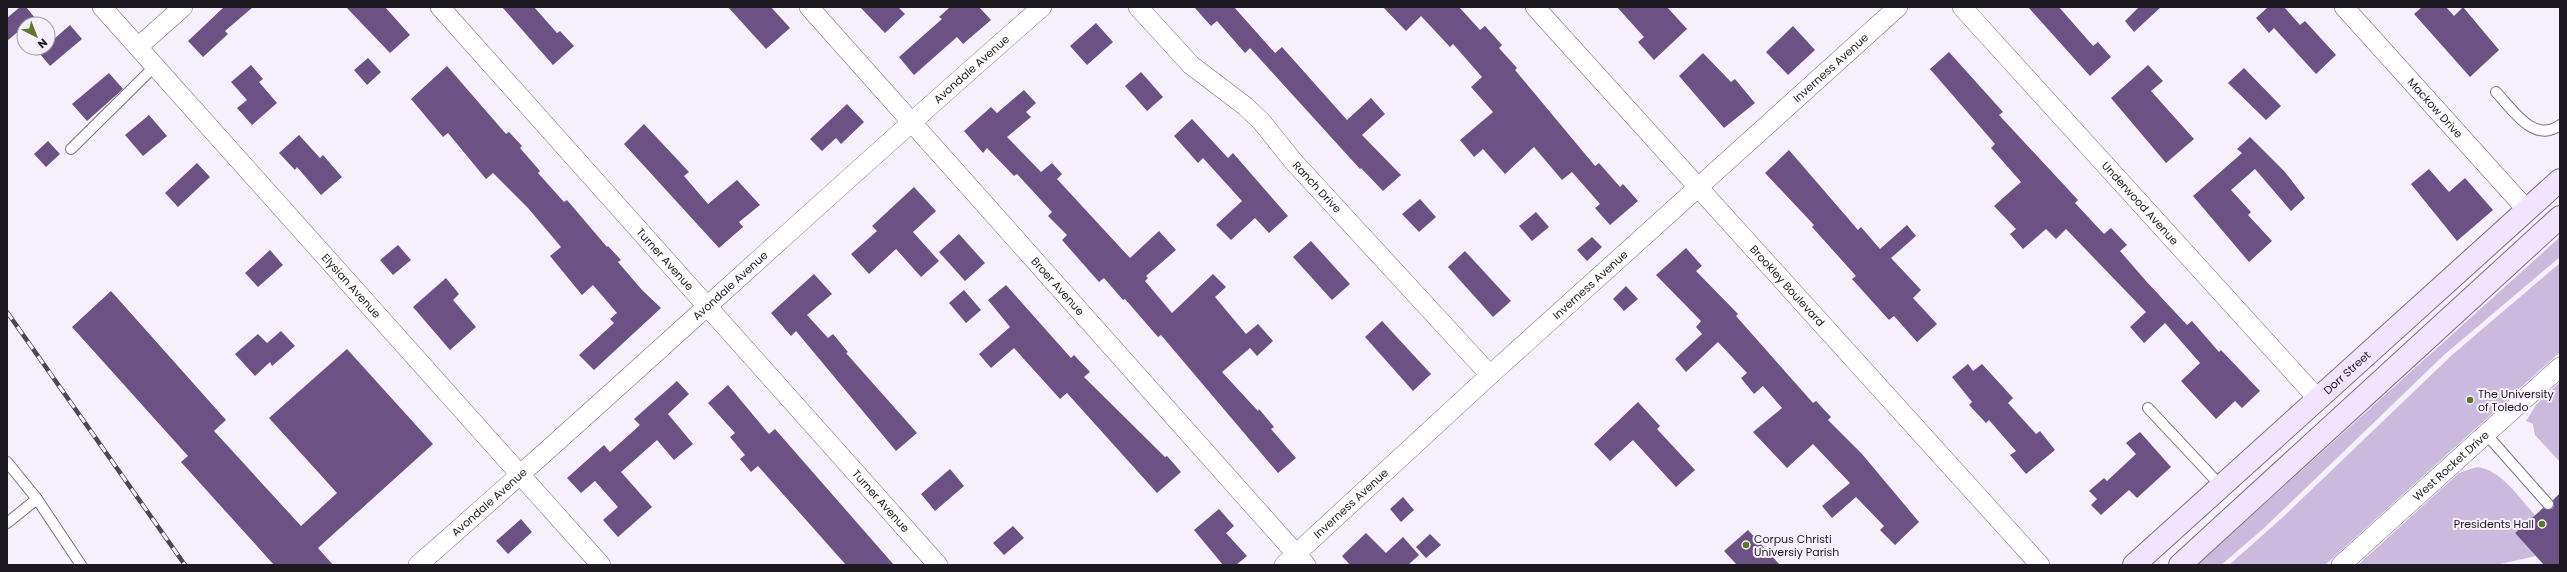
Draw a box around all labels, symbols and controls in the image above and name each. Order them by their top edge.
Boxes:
north arrow [16,16,56,56]
street label: Inverness Avenue [1789,29,1872,106]
street label: Avondale Avenue [930,31,1013,107]
text: N [34,35,51,52]
street label: Mackow Drive [2404,74,2467,142]
street label: Ranch Drive [1289,158,1345,217]
street label: Underwood Avenue [2098,158,2182,249]
street label: Turner Avenue [633,224,698,294]
street label: Brookley Boulevard [1746,242,1828,330]
street label: Inverness Avenue [1549,246,1631,323]
street label: Avondale Avenue [689,247,771,324]
street label: Elysian Avenue [318,250,385,322]
street label: Broer Avenue [1027,254,1088,319]
street label: Dorr Street [2320,347,2374,398]
place label: The University of Toledo [2478,386,2554,415]
marker: The University of Toledo [2465,395,2475,405]
street label: West Rocket Drive [2409,427,2493,504]
street label: Avondale Avenue [448,464,531,540]
street label: Inverness Avenue [1310,465,1392,542]
street label: Turner Avenue [848,466,913,536]
place label: Presidents Hall [2454,516,2534,532]
marker: Presidents Hall [2537,519,2547,529]
place label: Corpus Christi Universiy Parish [1754,531,1839,560]
marker: Corpus Christi Universiy Parish [1741,540,1751,550]

